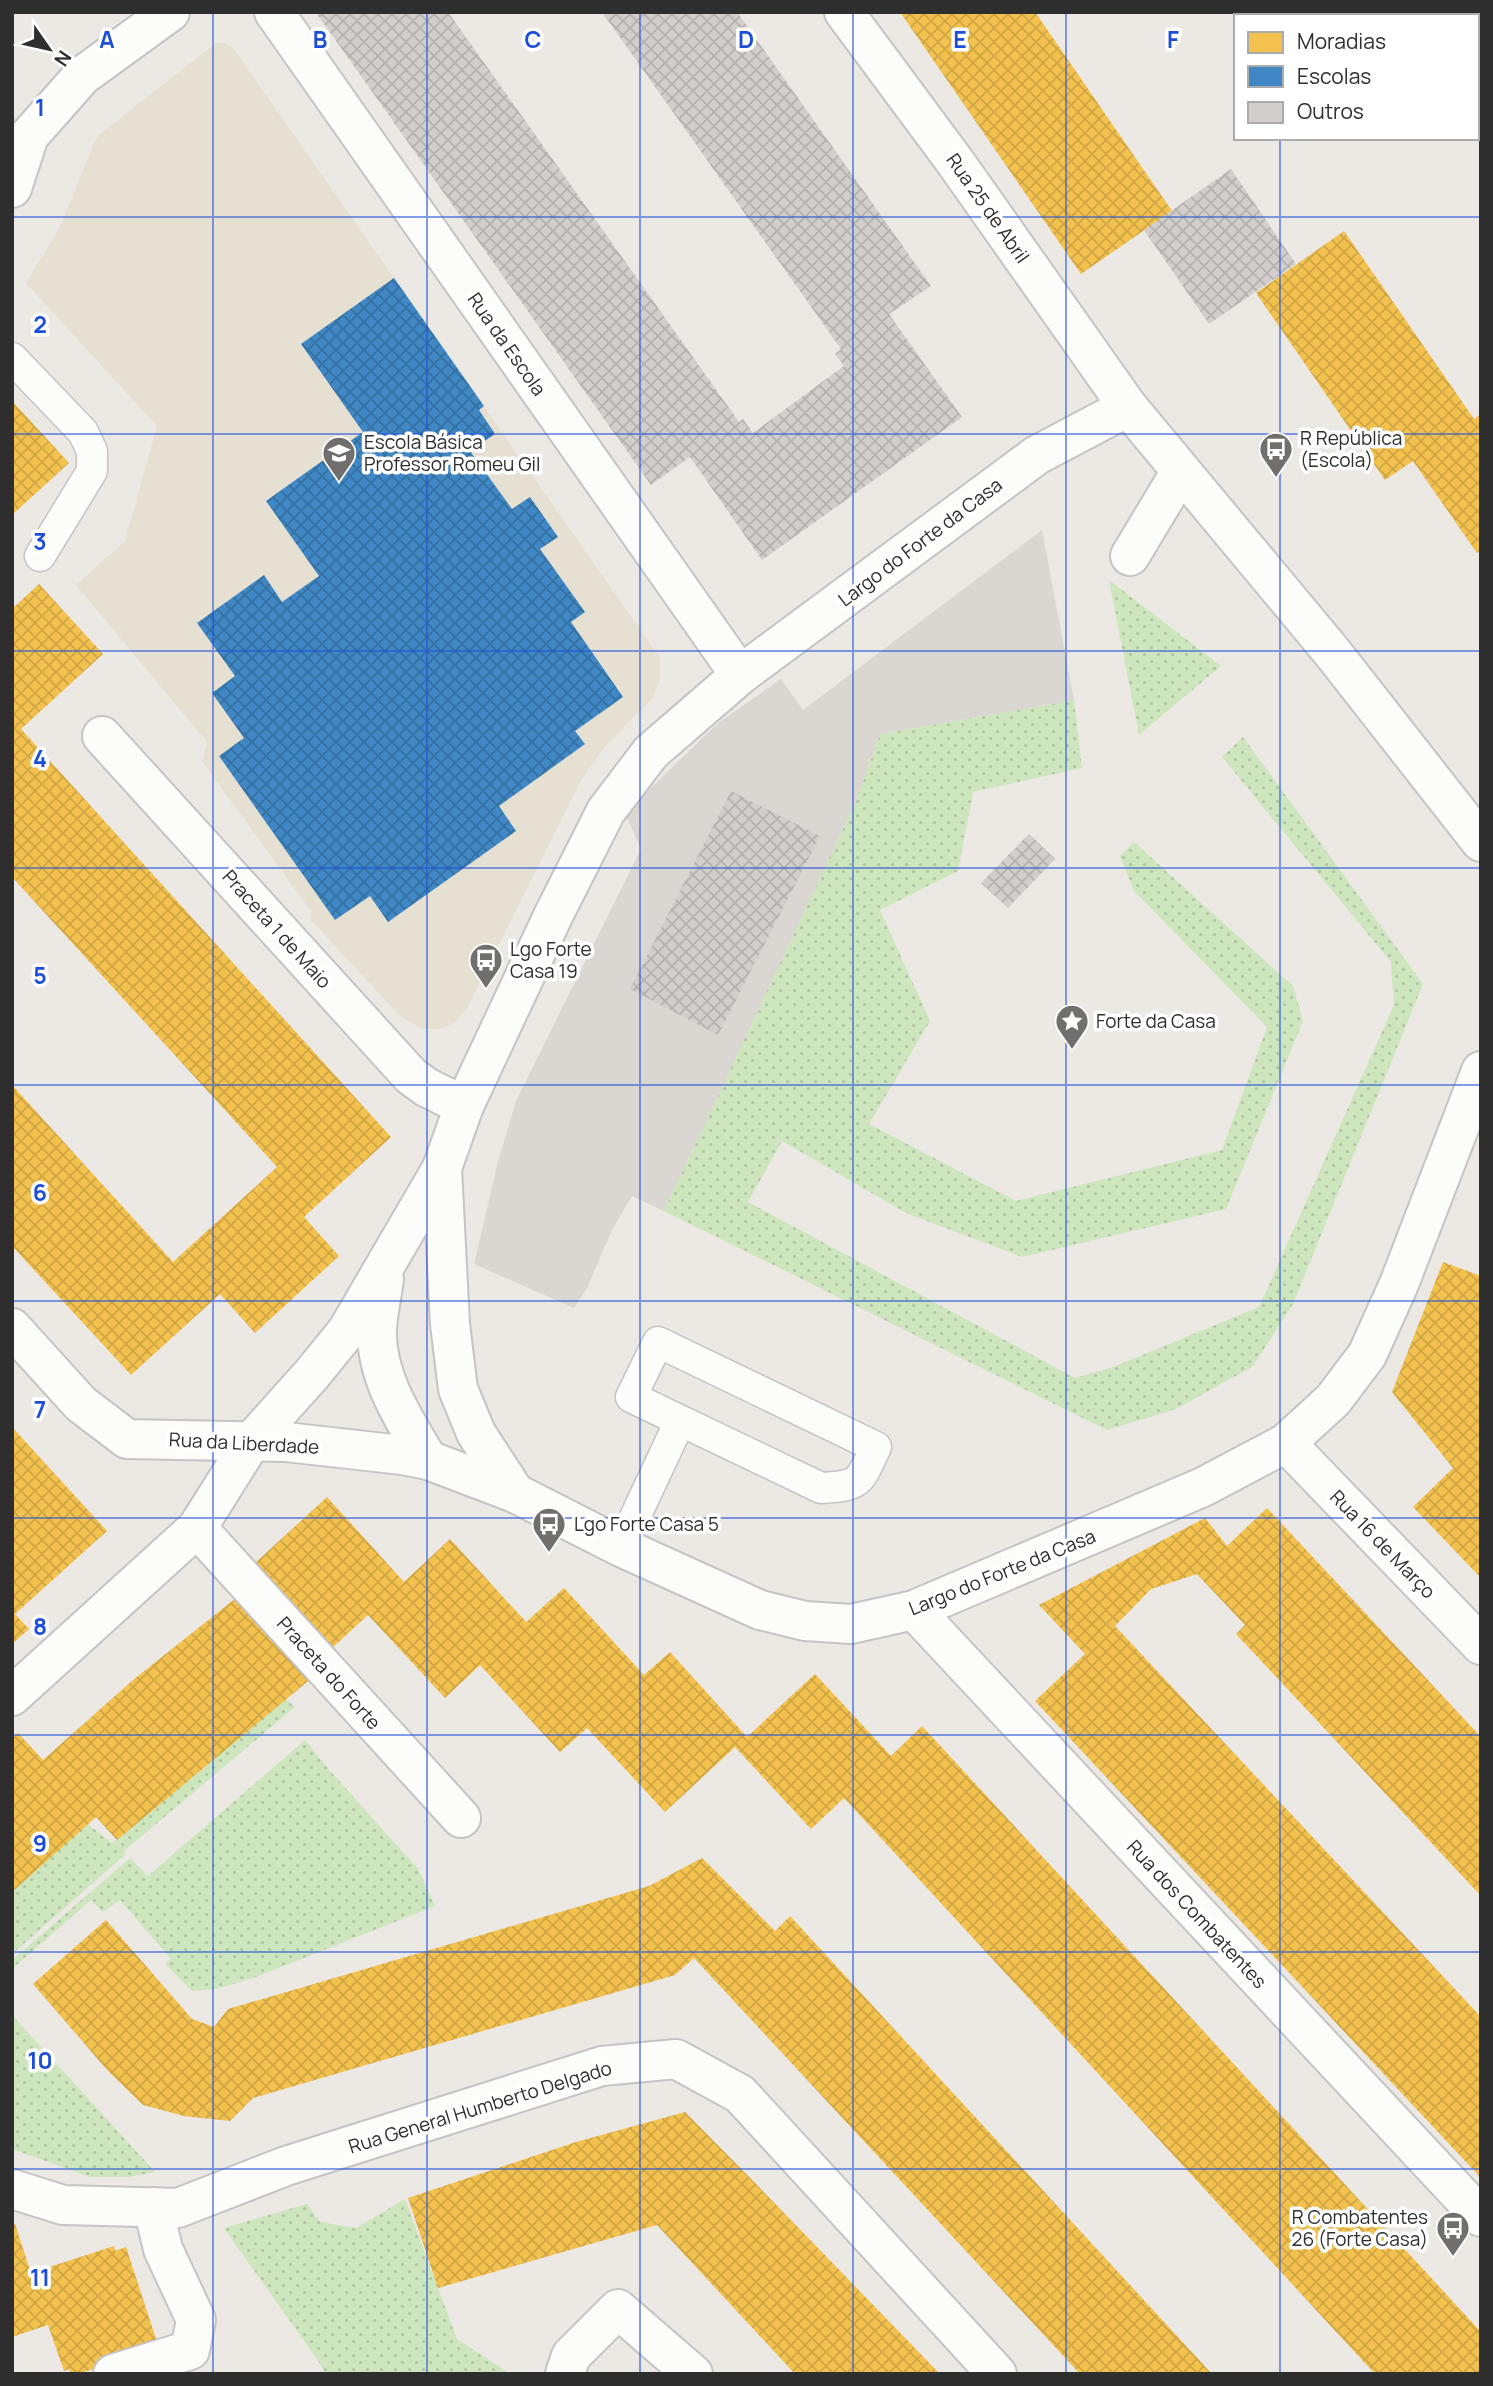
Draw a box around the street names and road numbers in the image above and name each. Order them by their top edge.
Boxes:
street label: Rua 25 de Abril [941,148,1035,268]
street label: Rua da Escola [462,287,552,401]
street label: Largo do Forte da Casa [833,472,1007,612]
street label: Praceta 1 de Maio [217,864,337,994]
street label: Rua da Liberdade [168,1426,320,1460]
street label: Rua 16 de Março [1325,1484,1441,1604]
street label: Largo do Forte da Casa [905,1523,1099,1621]
street label: Praceta do Forte [271,1611,387,1735]
street label: Rua dos Combatentes [1121,1834,1273,1994]
street label: Rua General Humberto Delgado [345,2055,615,2159]

